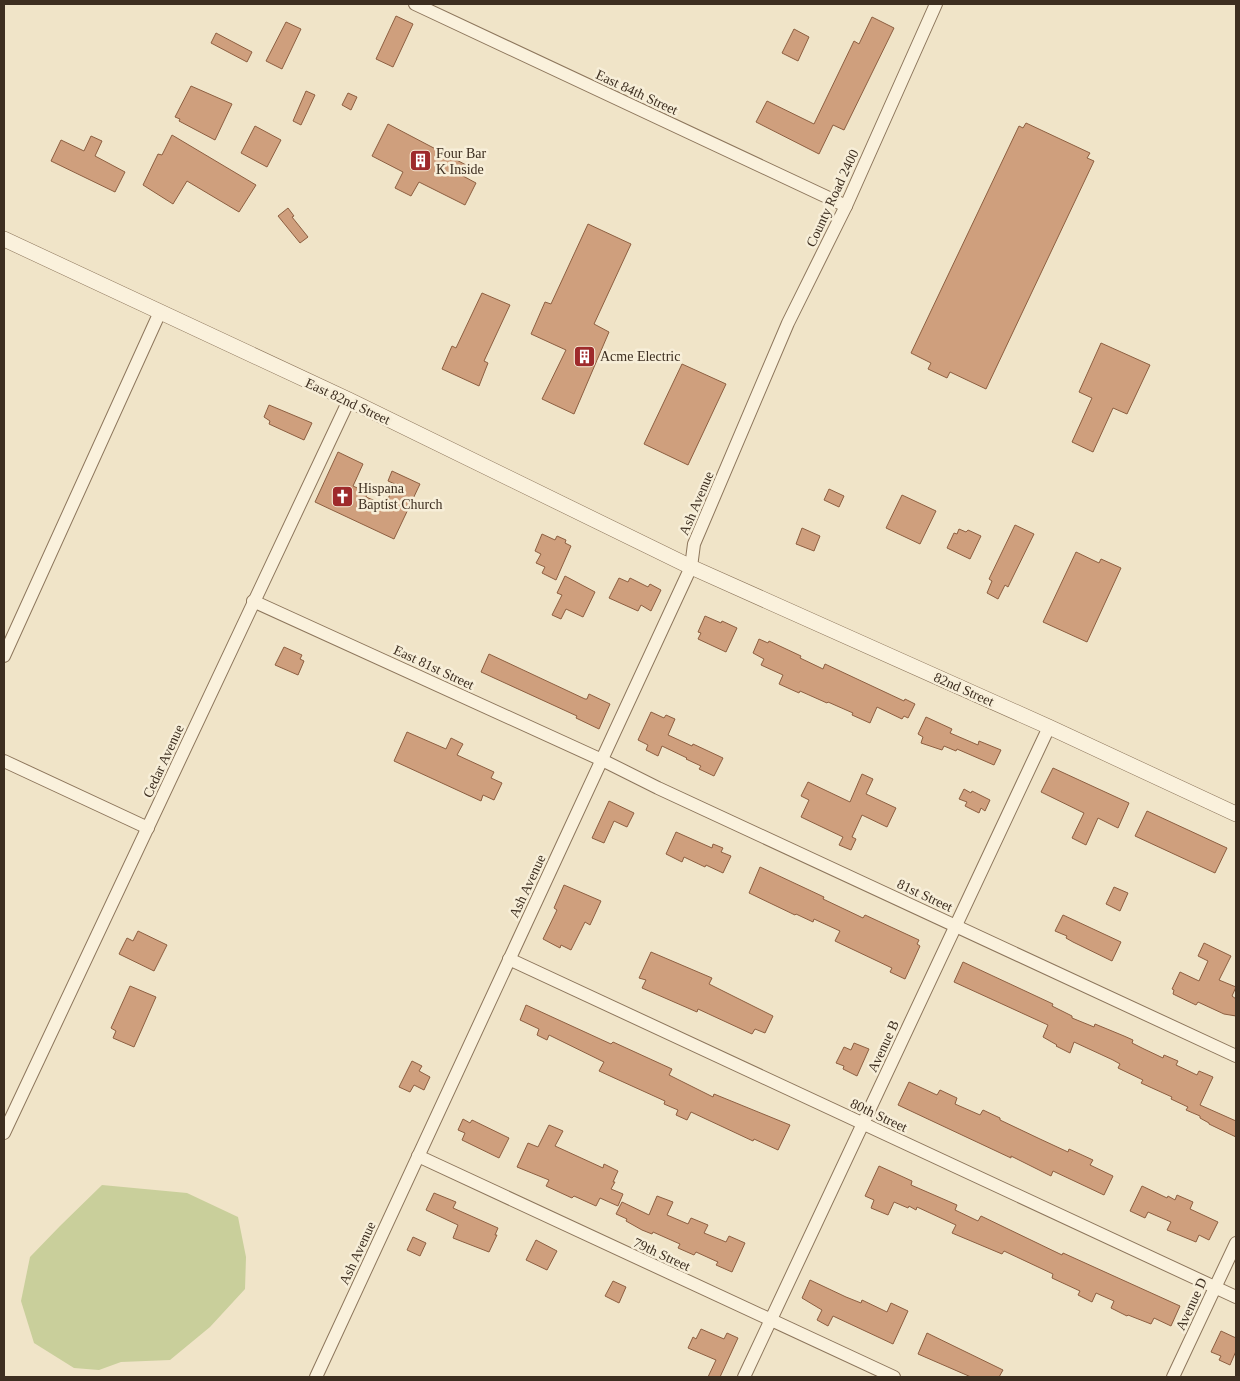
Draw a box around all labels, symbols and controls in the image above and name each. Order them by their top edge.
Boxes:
street label: East 84th Street [593,67,680,118]
place label: Four Bar K Inside [436,146,487,177]
street label: County Road 2400 [803,147,862,249]
building icon: Four Bar K Inside [408,149,432,173]
building icon: Acme Electric [572,344,596,368]
place label: Acme Electric [600,349,680,364]
street label: East 82nd Street [303,375,393,428]
street label: Ash Avenue [676,469,717,537]
place label: Hispana Baptist Church [358,481,442,512]
church icon: Hispana Baptist Church [330,484,354,508]
street label: East 81st Street [391,642,477,693]
street label: 82nd Street [931,670,996,709]
street label: Cedar Avenue [140,722,187,800]
street label: Ash Avenue [506,852,549,920]
street label: 81st Street [895,876,955,915]
street label: Avenue B [865,1018,902,1074]
street label: 80th Street [848,1096,910,1135]
street label: Ash Avenue [336,1219,379,1287]
street label: 79th Street [631,1235,693,1274]
street label: Avenue D [1173,1276,1210,1333]

